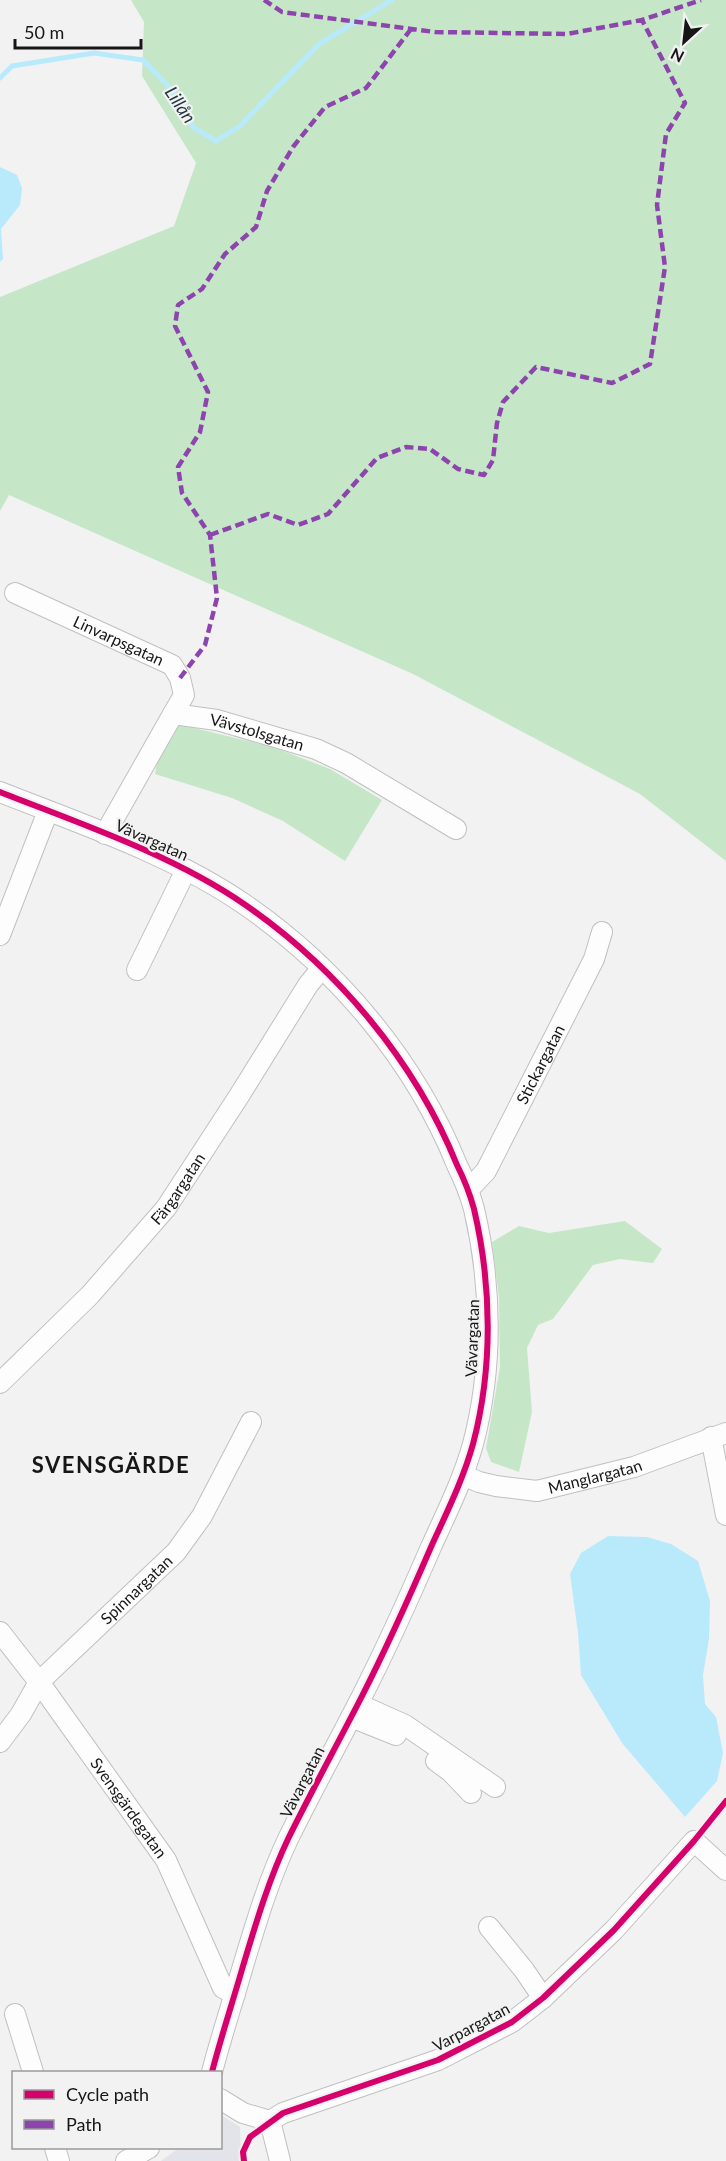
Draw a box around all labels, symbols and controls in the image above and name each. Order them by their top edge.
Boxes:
scale bar [15,12,141,50]
north arrow [654,12,714,72]
text: 50 m [24,21,64,43]
text: N [667,45,687,67]
water label: Lillån [161,82,201,127]
street label: Linvarpsgatan [71,611,167,669]
street label: Vävstolsgatan [209,709,306,754]
street label: Vävargatan [113,815,192,864]
street label: Stickargatan [512,1021,568,1107]
street label: Färgargatan [146,1149,208,1228]
street label: Vävargatan [461,1299,482,1377]
district label: SVENSGÄRDE [32,1451,190,1478]
street label: Manglargatan [546,1455,644,1497]
street label: Spinnargatan [96,1551,176,1628]
street label: Vävargatan [275,1743,328,1821]
street label: Svensgärdegatan [87,1754,171,1861]
street label: Varpargatan [429,1998,513,2055]
legend [12,2071,222,2149]
text: Cycle path [66,2083,149,2105]
text: Path [66,2113,102,2135]

